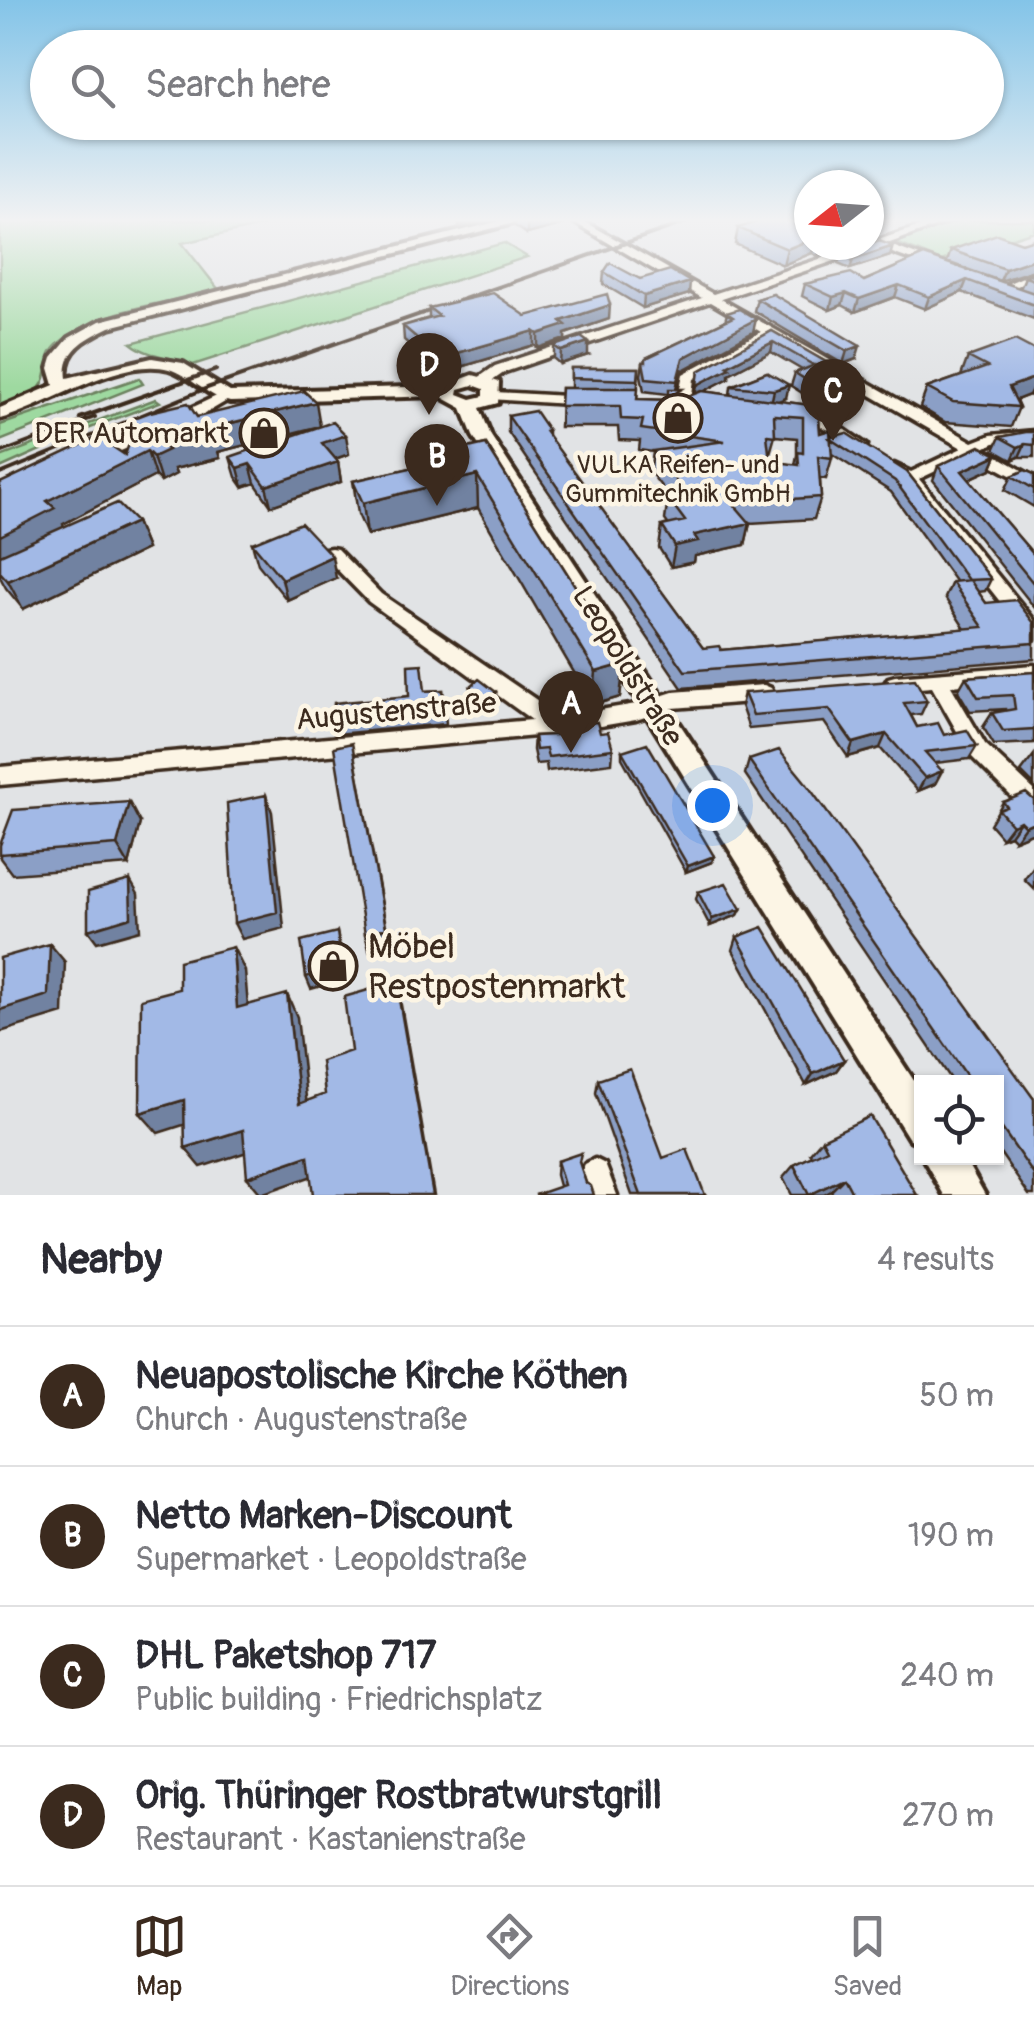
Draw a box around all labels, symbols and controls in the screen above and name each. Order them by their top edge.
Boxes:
search box [30,30,1004,140]
icon: search [65,58,120,113]
text: Search here [145,61,331,109]
north arrow [794,170,884,260]
pin: D [396,332,462,415]
pin: C [800,358,866,441]
shop icon: VULKA Reifen- und Gummitechnik GmbH [652,392,704,444]
shop icon: DER Automarkt [238,407,290,459]
place label: DER Automarkt [34,415,230,452]
pin: B [404,424,470,506]
place label: VULKA Reifen- und Gummitechnik GmbH [565,450,791,510]
street label: Leopoldstraße [564,579,691,753]
pin: A [538,670,604,753]
street label: Augustenstraße [294,684,498,739]
your location [687,780,738,831]
place label: Möbel Restpostenmarkt [368,925,626,1009]
shop icon: Möbel Restpostenmarkt [307,940,359,992]
map controls [914,1075,1004,1165]
button: locate [914,1075,1004,1165]
text: Nearby [40,1234,162,1286]
text: 4 results [877,1240,994,1280]
text: Neuapostolische Kirche Köthen [135,1352,628,1400]
text: A [62,1376,83,1416]
text: 50 m [919,1376,994,1416]
text: Church · Augustenstraße [135,1400,467,1440]
text: Netto Marken-Discount [135,1492,512,1540]
text: B [63,1516,82,1556]
text: 190 m [908,1516,994,1556]
text: Supermarket · Leopoldstraße [135,1540,527,1580]
text: DHL Paketshop 717 [135,1632,436,1680]
text: C [63,1656,82,1696]
text: 240 m [900,1656,994,1696]
text: Public building · Friedrichsplatz [135,1680,542,1720]
text: Orig. Thüringer Rostbratwurstgrill [135,1772,662,1820]
text: D [62,1796,83,1836]
text: 270 m [902,1796,994,1836]
text: Restaurant · Kastanienstraße [135,1820,526,1860]
tab: Map [132,1909,187,2004]
tab: Directions [450,1909,569,2004]
tab: Saved [833,1909,902,2004]

